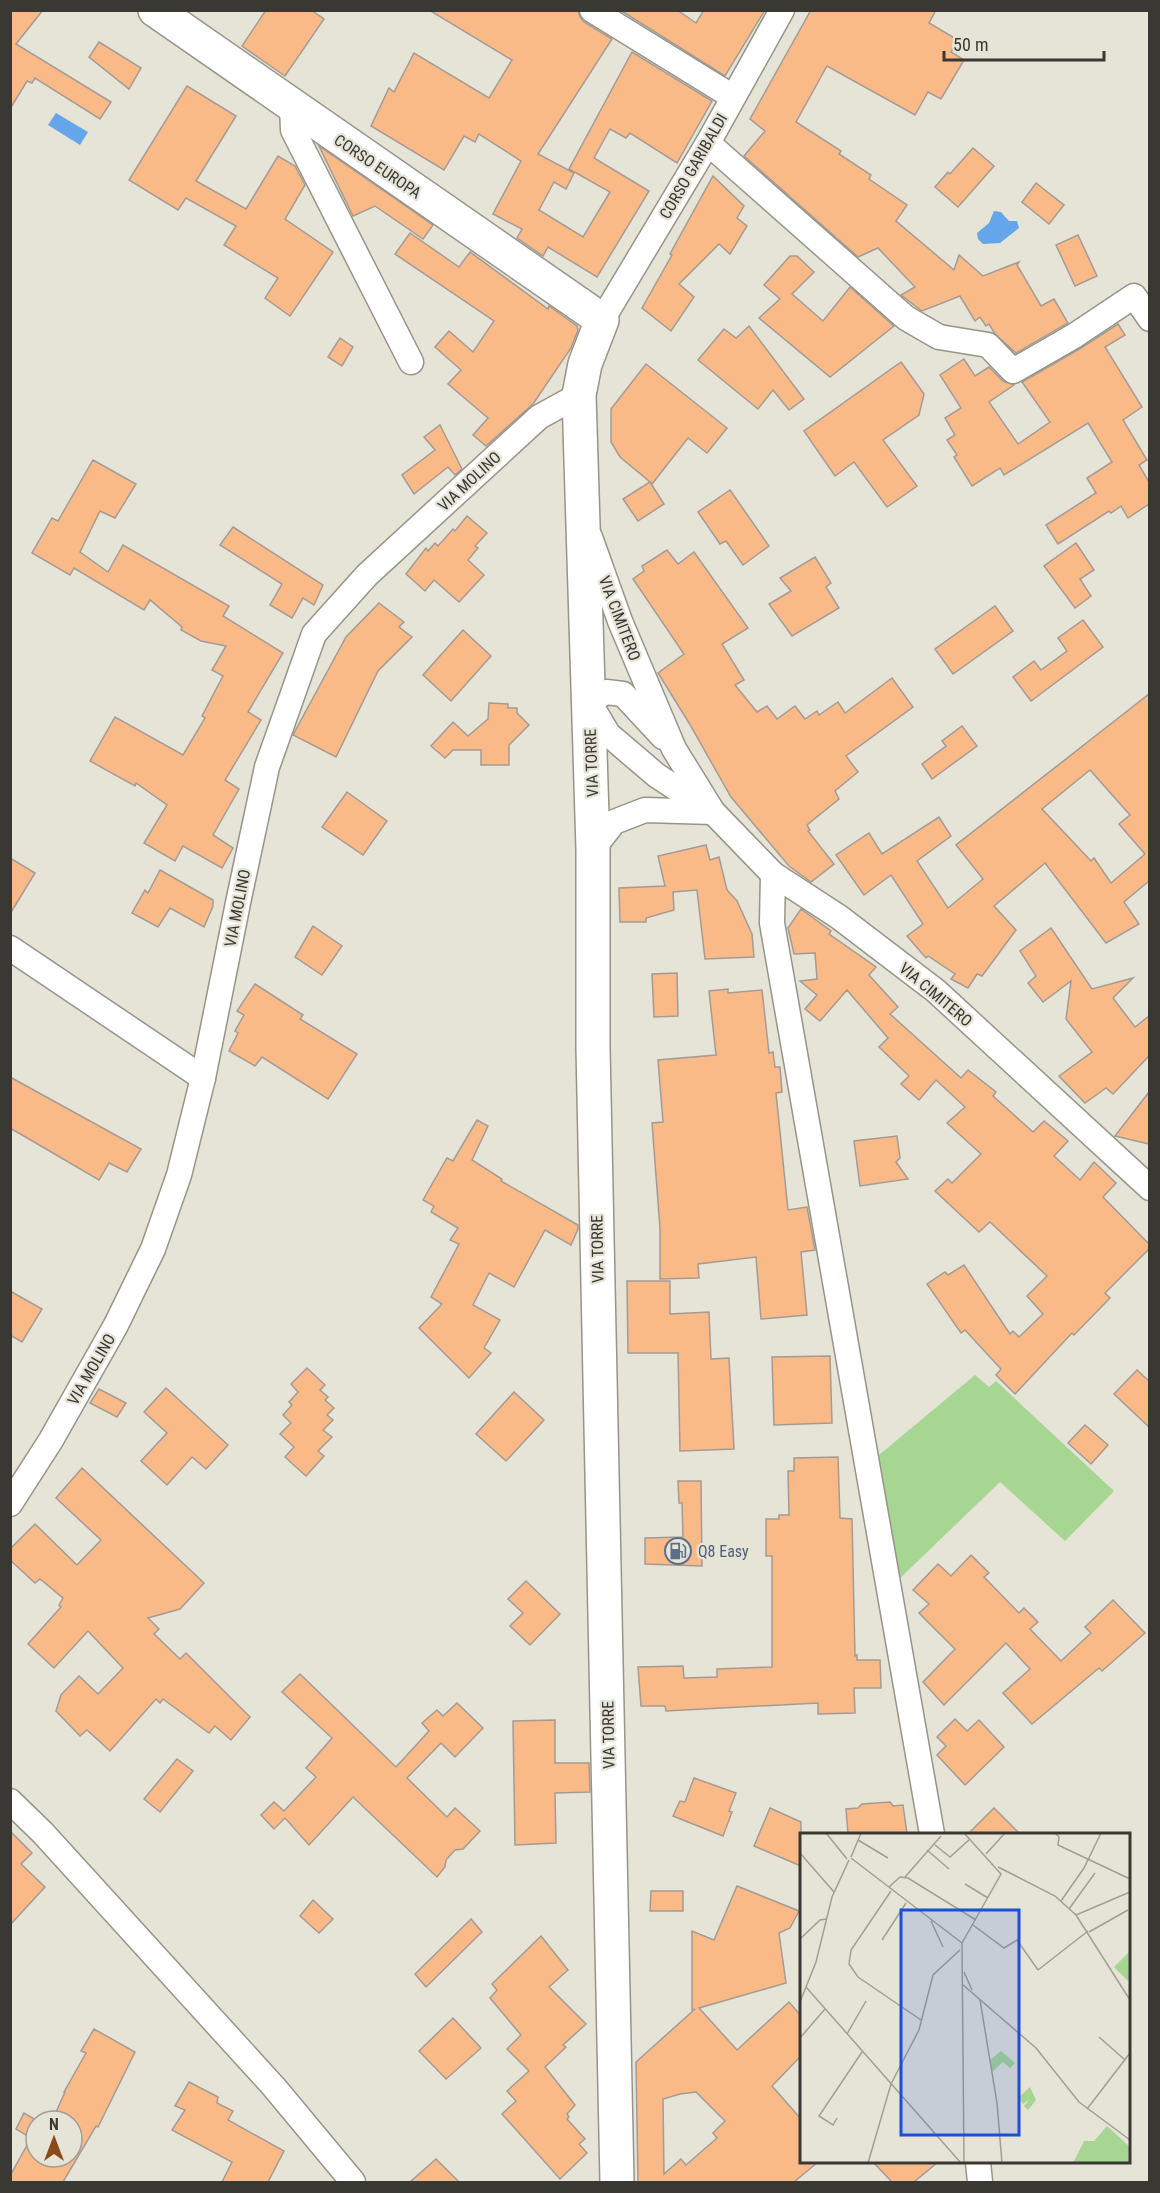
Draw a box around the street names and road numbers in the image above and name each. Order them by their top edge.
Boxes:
street label: CORSO GARIBALDI [656,110,731,222]
street label: CORSO EUROPA [331,130,425,202]
street label: VIA MOLINO [434,448,505,515]
street label: VIA CIMITERO [595,573,644,663]
street label: VIA TORRE [581,728,602,797]
street label: VIA MOLINO [221,868,254,949]
street label: VIA CIMITERO [895,958,976,1030]
street label: VIA TORRE [587,1215,608,1283]
street label: VIA MOLINO [63,1330,119,1408]
street label: VIA TORRE [598,1701,619,1769]

